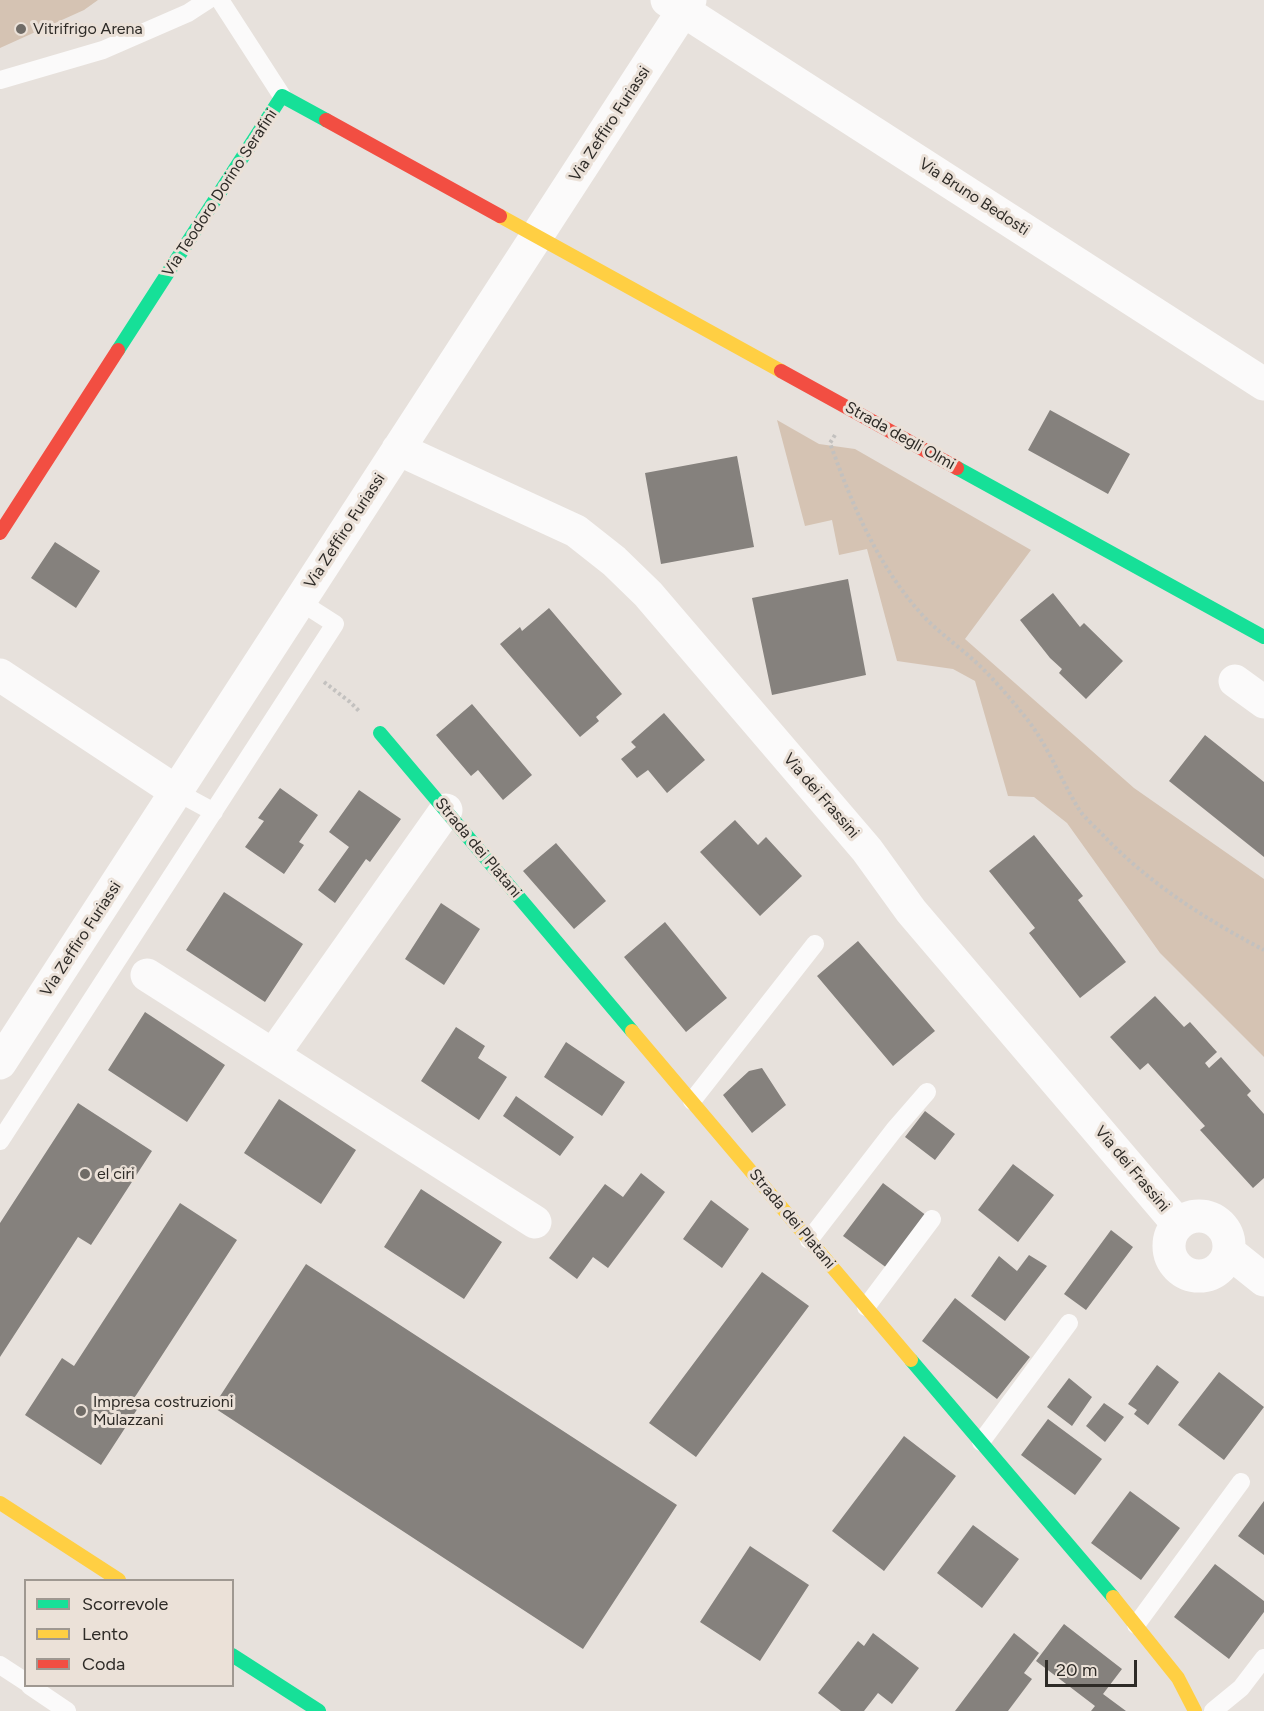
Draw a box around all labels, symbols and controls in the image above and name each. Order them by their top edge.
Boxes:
place label: Vitrifrigo Arena [33,19,143,39]
marker: Vitrifrigo Arena [14,22,28,36]
street label: Via Zeffiro Furiassi [566,63,654,185]
street label: Via Teodoro Dorino Serafini [159,106,281,280]
street label: Via Bruno Bedosti [915,154,1033,240]
street label: Strada degli Olmi [842,398,958,474]
street label: Via Zeffiro Furiassi [301,470,389,592]
street label: Via dei Frassini [779,750,863,842]
street label: Strada dei Platani [431,794,525,902]
street label: Via Zeffiro Furiassi [37,878,125,1000]
street label: Via dei Frassini [1091,1122,1173,1216]
place label: el ciri [97,1164,135,1184]
street label: Strada dei Platani [745,1165,839,1273]
marker: el ciri [78,1167,92,1181]
place label: Impresa costruzioni Mulazzani [93,1392,233,1430]
marker: Impresa costruzioni Mulazzani [74,1404,88,1418]
legend [24,1579,234,1687]
text: Scorrevole [82,1593,168,1615]
text: Lento [82,1623,128,1645]
scale bar [1048,1648,1140,1686]
text: Coda [82,1653,125,1675]
text: 20 m [1056,1659,1097,1681]

